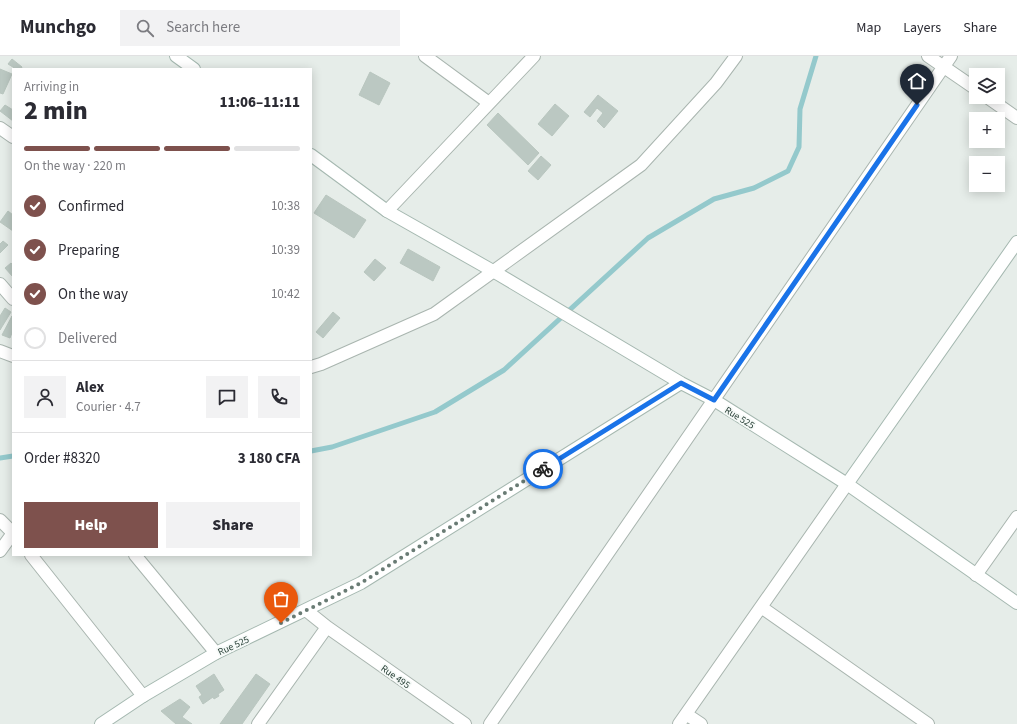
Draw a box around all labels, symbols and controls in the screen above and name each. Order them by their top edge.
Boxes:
search box [120,10,400,46]
text: Munchgo [20,14,96,41]
icon: search [134,17,156,39]
text: Search here [166,17,240,38]
text: Map [856,18,881,38]
text: Layers [903,18,941,38]
text: Share [963,18,997,38]
pin [900,64,934,105]
map controls [969,68,1005,192]
button: layers [969,68,1005,104]
icon: home [906,70,928,92]
text: Arriving in [24,78,79,96]
text: 2 min [24,92,88,129]
text: 11:06–11:11 [219,92,300,113]
button: + [969,112,1005,148]
button: − [969,156,1005,192]
text: On the way · 220 m [24,157,126,175]
icon: check [24,195,46,217]
text: Confirmed [58,196,124,217]
text: 10:38 [271,197,300,215]
icon: check [24,239,46,261]
text: Preparing [58,240,119,261]
text: 10:39 [271,241,300,259]
icon: check [24,283,46,305]
text: On the way [58,284,128,305]
text: 10:42 [271,285,300,303]
text: Delivered [58,328,117,349]
button: person [24,376,66,418]
button: chat [206,376,248,418]
button: phone [258,376,300,418]
text: Alex [76,377,104,398]
text: Courier · 4.7 [76,398,141,416]
street label: Rue 525 [722,403,757,433]
text: Order #8320 [24,448,100,469]
text: 3 180 CFA [238,448,300,469]
courier [523,449,563,489]
icon: bike [532,458,554,480]
button: Help [24,502,158,548]
button: Share [166,502,300,548]
pin [264,582,298,623]
icon: bag [270,588,292,610]
street label: Rue 525 [216,633,251,659]
street label: Rue 495 [378,662,413,692]

